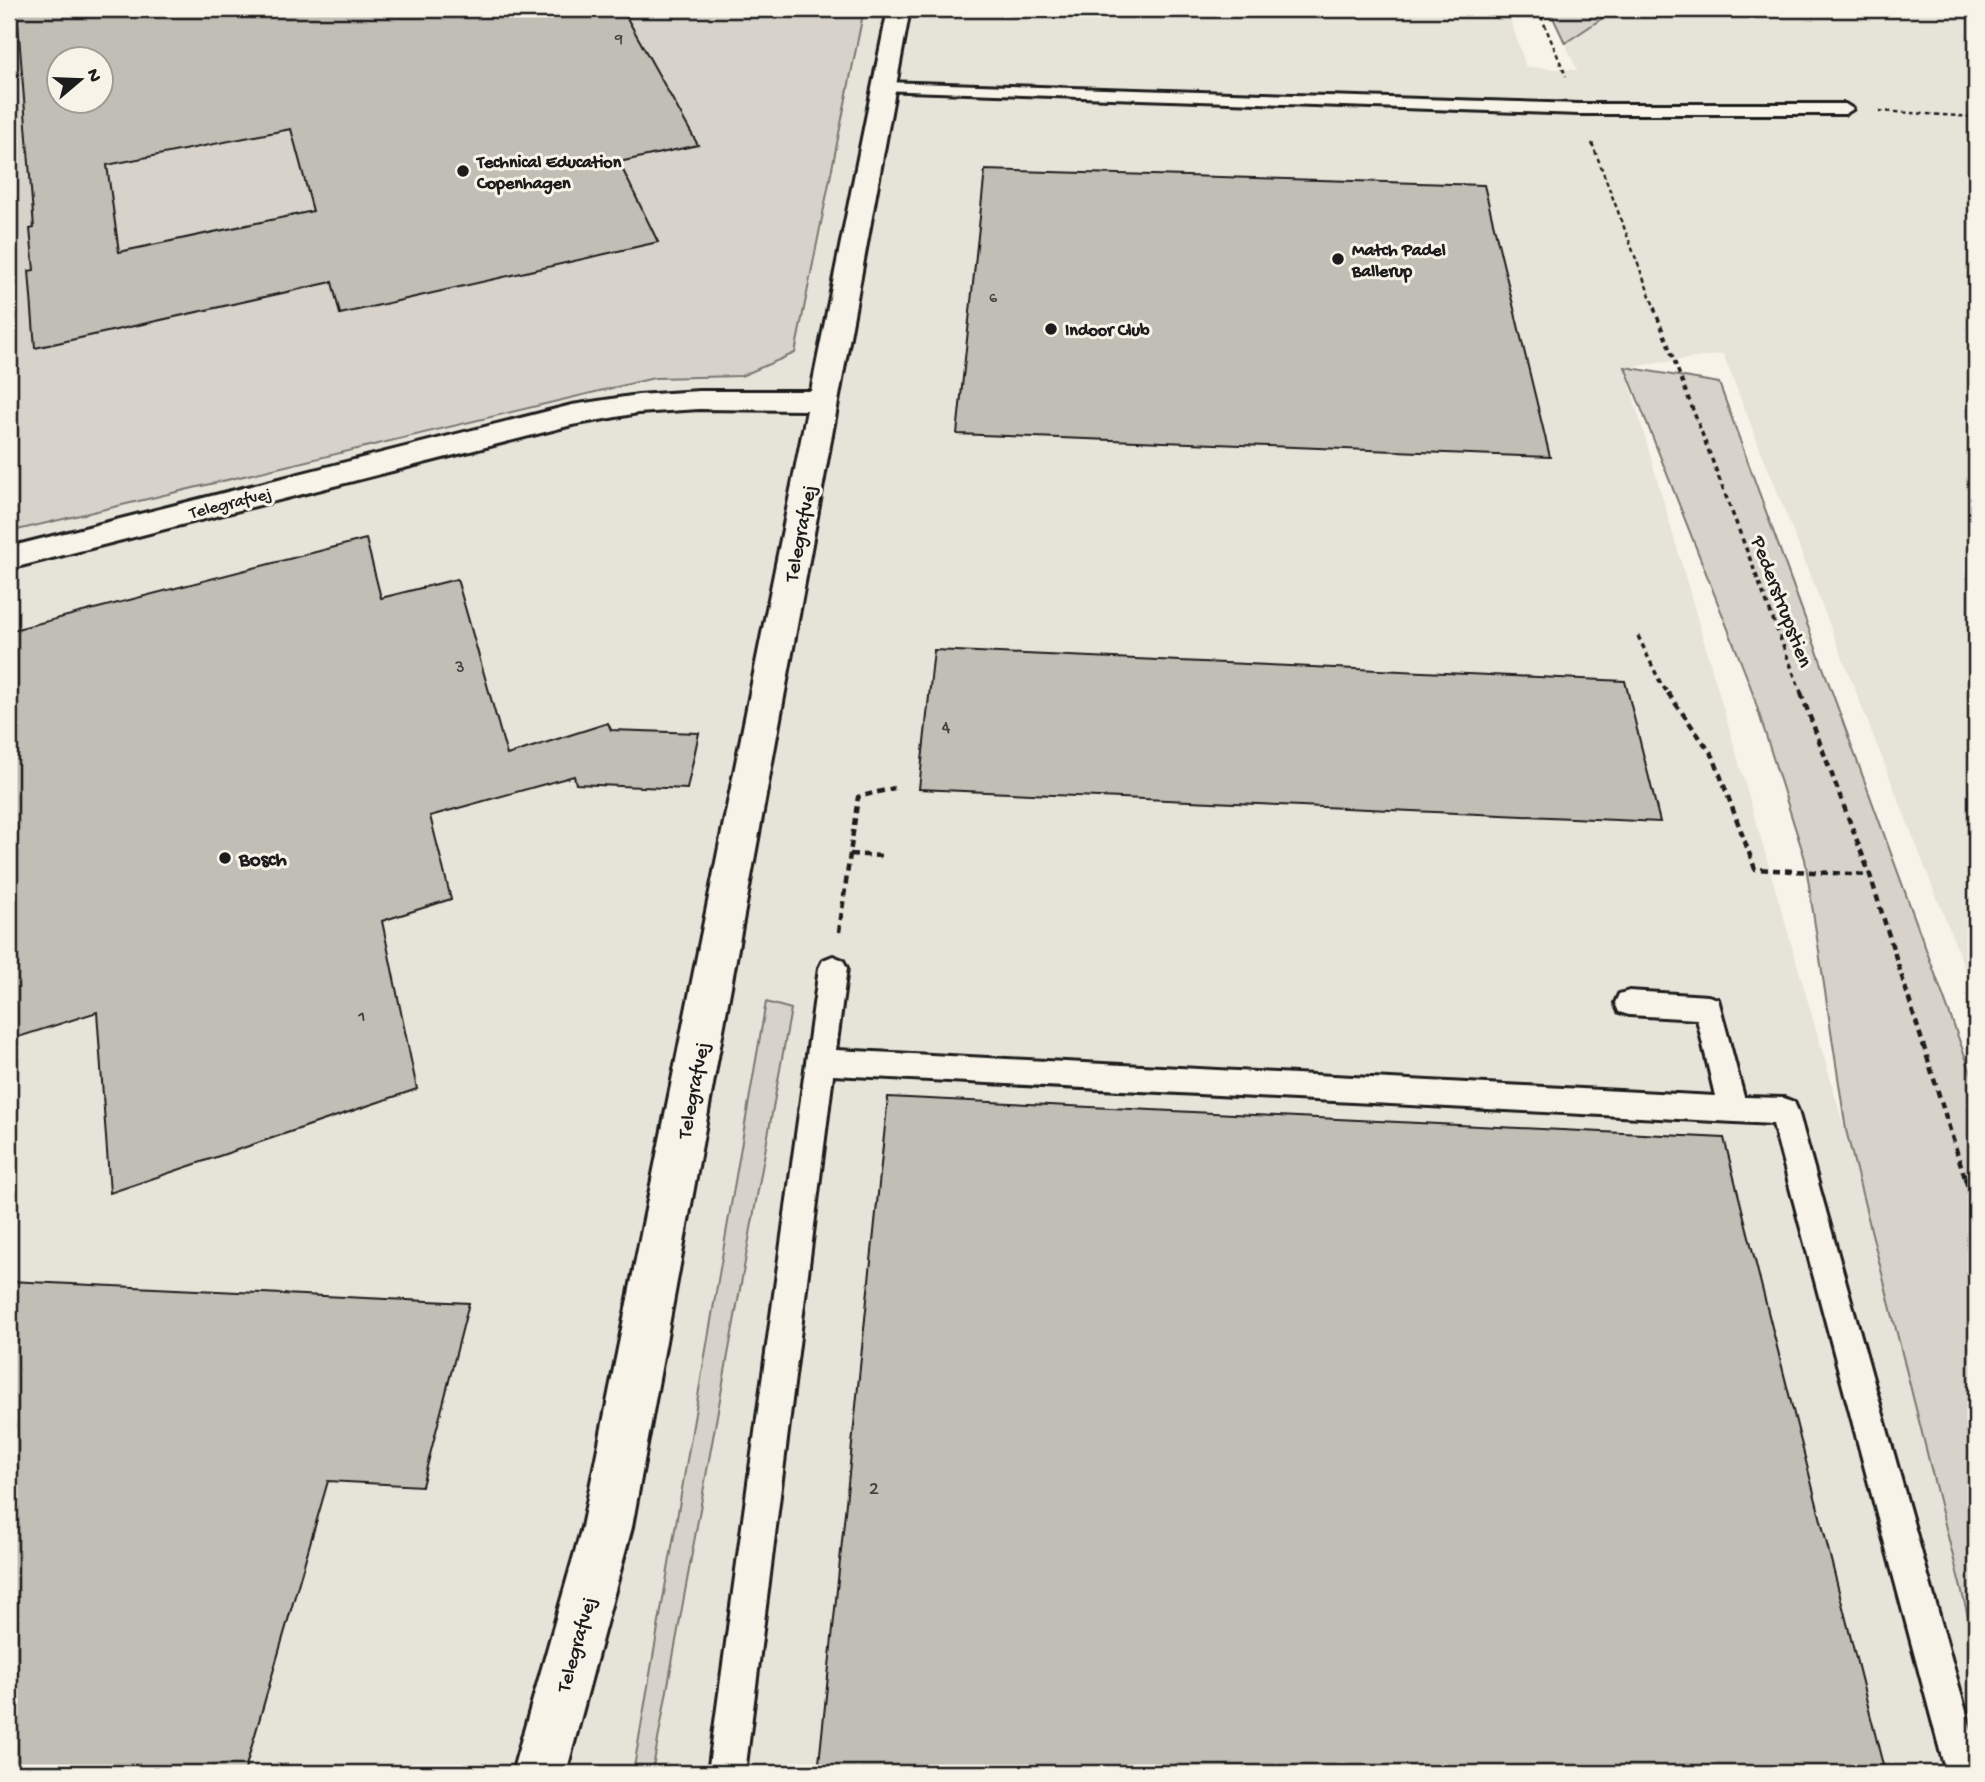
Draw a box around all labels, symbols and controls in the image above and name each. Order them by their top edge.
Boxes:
house number: 9 [614,31,623,50]
north arrow [46,46,116,116]
text: N [80,66,106,85]
place label: Technical Education Copenhagen [475,153,622,195]
marker: Technical Education Copenhagen [455,163,471,179]
place label: Match Padel Ballerup [1351,241,1446,283]
marker: Match Padel Ballerup [1330,251,1346,267]
house number: 6 [989,290,998,309]
marker: Indoor Club [1043,321,1059,337]
place label: Indoor Club [1065,321,1150,342]
street label: Telegrafvej [781,483,824,585]
street label: Telegrafvej [186,484,274,525]
street label: Pederstrupstien [1743,532,1816,671]
house number: 3 [454,658,465,679]
house number: 4 [942,718,951,739]
place label: Bosch [238,849,288,874]
marker: Bosch [217,850,233,866]
house number: 1 [357,1007,366,1028]
street label: Telegrafvej [674,1040,717,1142]
house number: 2 [869,1478,879,1503]
street label: Telegrafvej [553,1594,604,1697]

